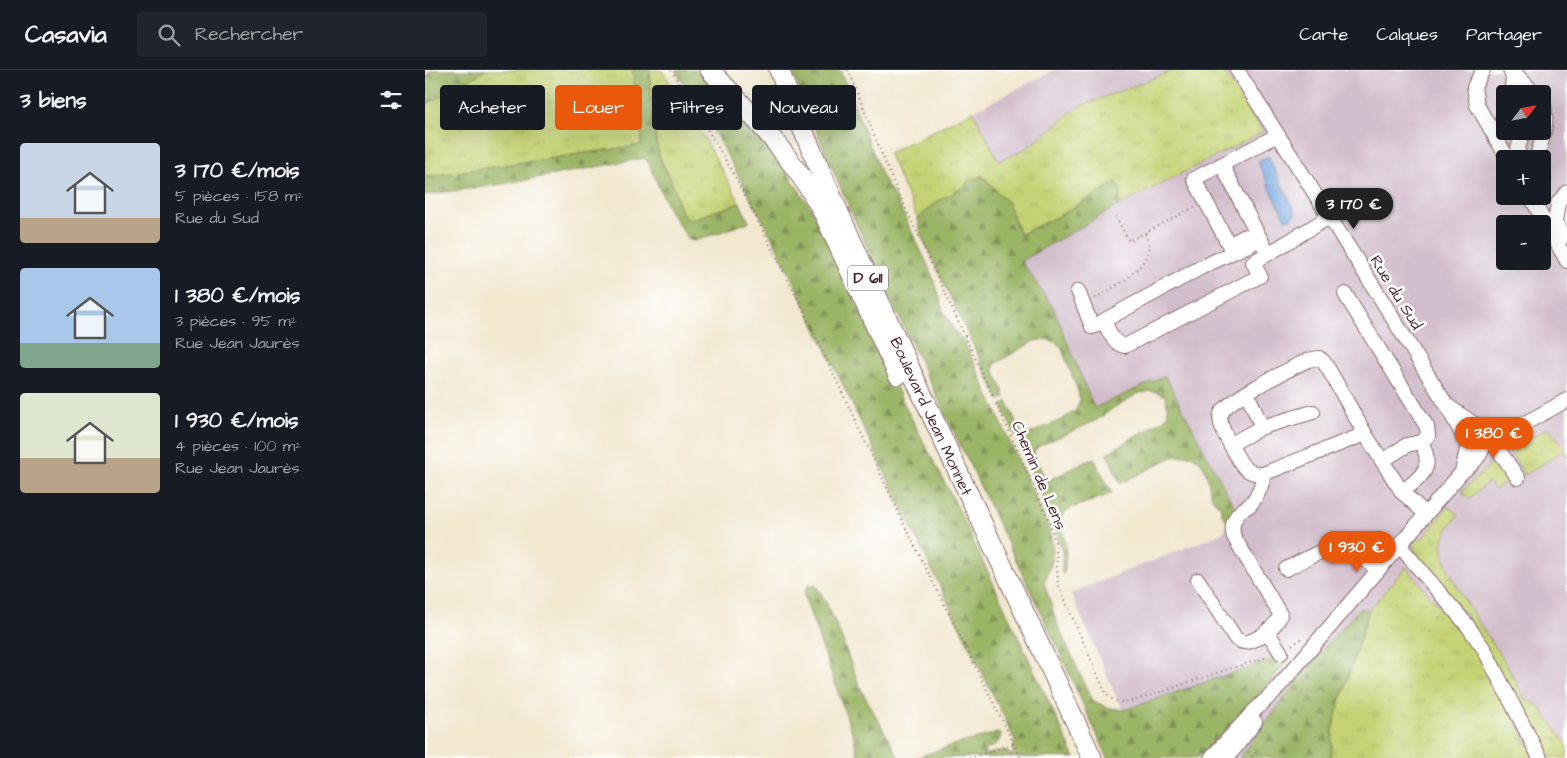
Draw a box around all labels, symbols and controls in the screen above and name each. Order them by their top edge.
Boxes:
search box [137,12,487,57]
text: Casavia [25,18,107,52]
icon: search [155,21,183,49]
text: Rechercher [195,21,303,48]
text: Carte [1299,22,1348,47]
text: Calques [1376,22,1438,47]
text: Partager [1466,22,1542,47]
chip: Acheter [440,85,545,130]
chip: Louer [555,85,642,130]
chip: Filtres [652,85,742,130]
chip: Nouveau [752,85,856,130]
north arrow [1496,85,1551,140]
map controls [1496,85,1551,270]
text: 3 biens [20,86,86,115]
icon: filters [377,86,405,114]
button: + [1496,150,1551,205]
text: 3 170 €/mois [175,156,299,185]
icon: home [60,163,120,223]
text: 5 pièces · 158 m² [175,185,303,207]
pin: 3 170 € [1308,188,1400,230]
text: 3 170 € [1326,193,1382,215]
text: Rue du Sud [175,207,259,229]
button: − [1496,215,1551,270]
street label: Rue du Sud [1365,251,1428,334]
road number: D 611 [848,266,888,290]
text: 1 380 €/mois [175,281,300,310]
icon: home [60,288,120,348]
text: 3 pièces · 95 m² [175,310,297,332]
text: Rue Jean Jaurès [175,332,300,354]
street label: Boulevard Jean Monnet [885,334,978,500]
text: 1 930 €/mois [175,406,299,435]
icon: home [60,413,120,473]
pin: 1 380 € [1448,416,1540,459]
street label: Chemin de Lens [1006,418,1072,533]
text: 1 380 € [1466,422,1522,444]
text: 4 pièces · 100 m² [175,435,301,457]
text: Rue Jean Jaurès [175,457,300,479]
pin: 1 930 € [1311,530,1403,573]
text: 1 930 € [1330,536,1384,558]

